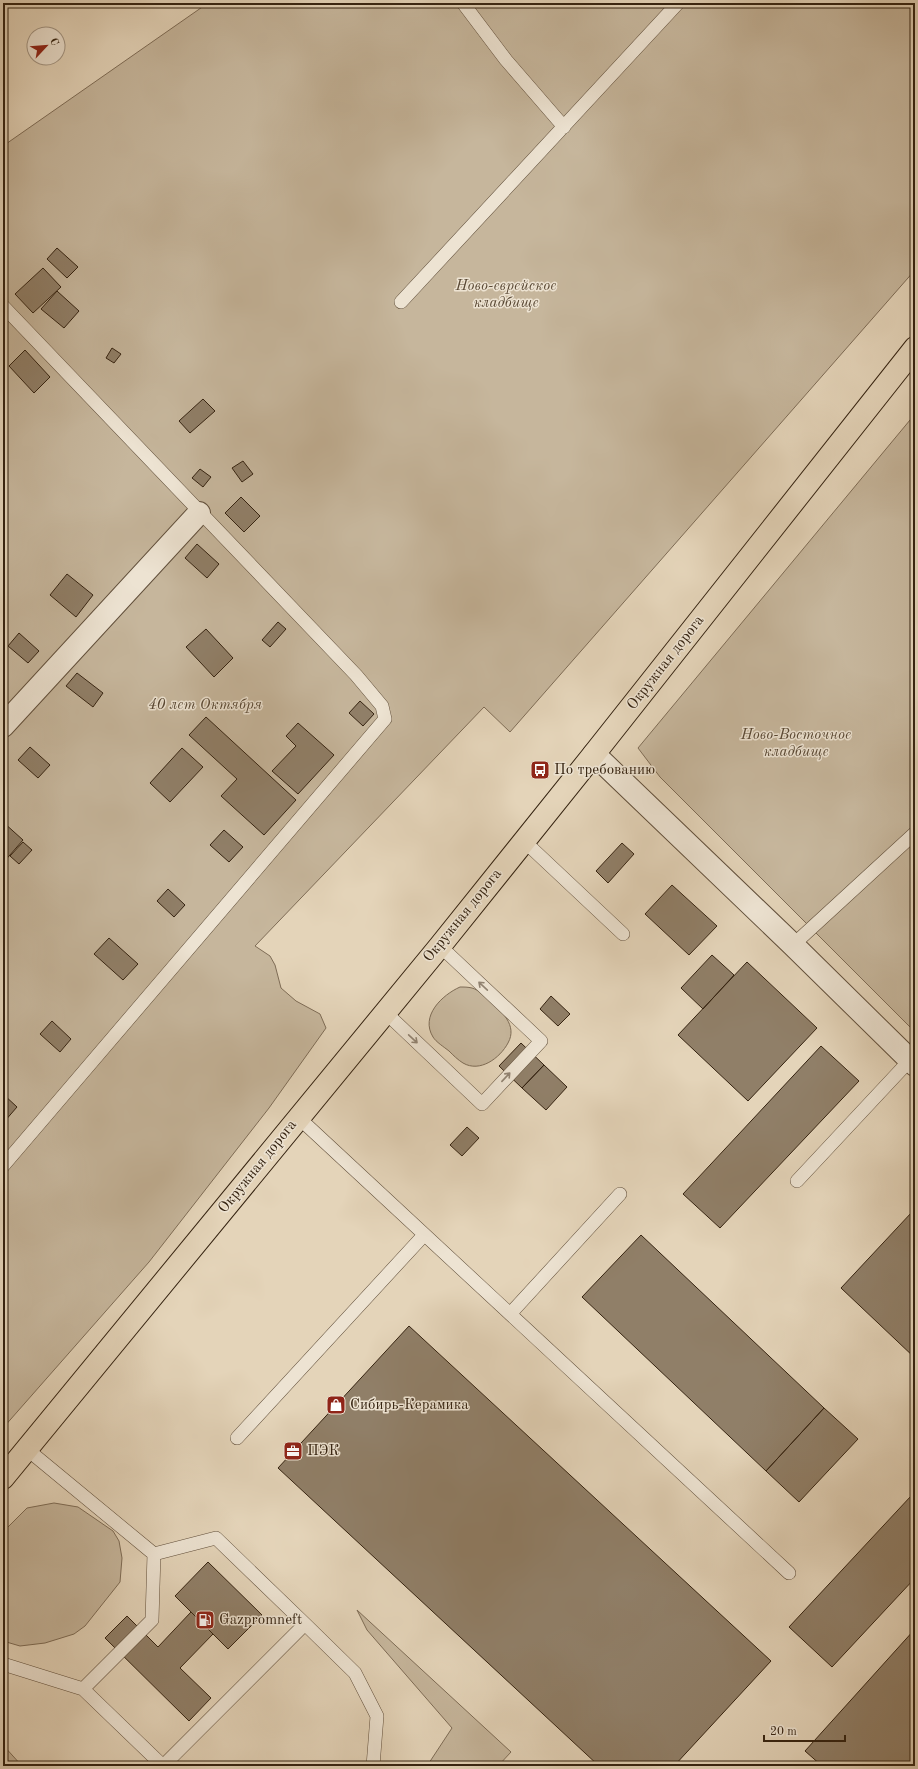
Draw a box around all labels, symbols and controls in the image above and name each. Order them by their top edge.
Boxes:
north arrow [26,26,66,66]
text: С [47,37,60,48]
park label: Ново-еврейское кладбище [455,279,556,311]
street label: Окружная дорога [625,613,708,713]
park label: 40 лет Октября [148,697,262,713]
park label: Ново-Восточное кладбище [740,728,851,760]
bus stop icon: По требованию [529,759,551,781]
place label: По требованию [554,763,655,778]
street label: Окружная дорога [421,866,505,965]
one-way arrow [478,981,488,991]
one-way arrow [408,1034,418,1044]
one-way arrow [502,1072,511,1083]
street label: Окружная дорога [216,1117,300,1216]
shop icon: Сибирь-Керамика [325,1394,347,1416]
place label: Сибирь-Керамика [350,1398,469,1413]
office icon: ПЭК [282,1440,304,1462]
place label: ПЭК [307,1444,339,1459]
fuel station icon: Gazpromneft [194,1609,216,1631]
place label: Gazpromneft [219,1613,302,1628]
scale bar [764,1717,845,1743]
text: 20 m [770,1726,797,1738]

